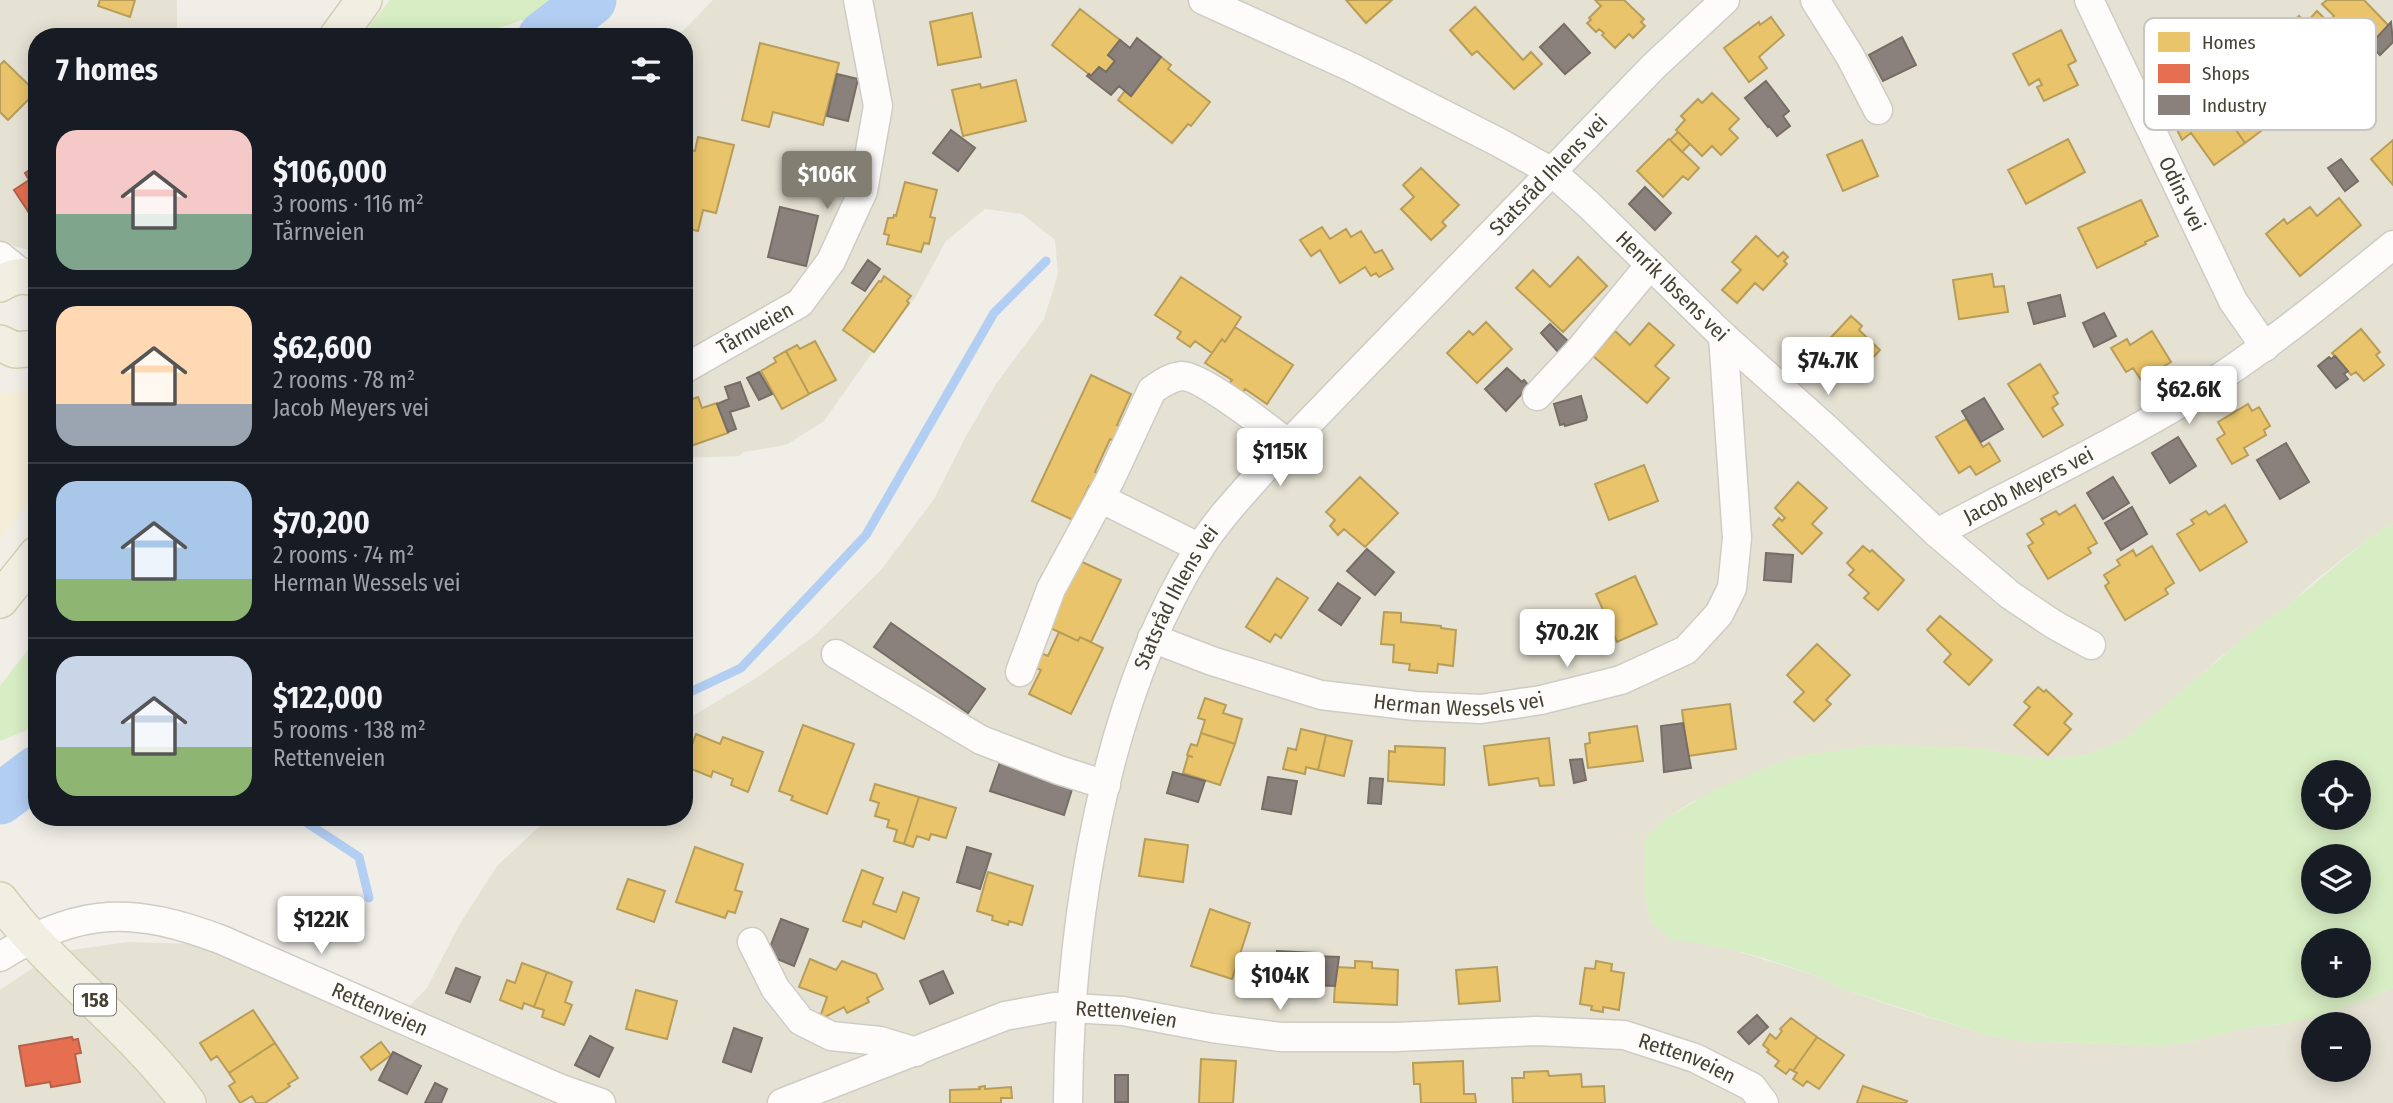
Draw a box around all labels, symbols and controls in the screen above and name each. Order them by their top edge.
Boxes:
legend [2144,18,2376,130]
text: Homes [2202,31,2256,54]
icon: filters [627,51,665,89]
text: 7 homes [56,52,158,88]
text: Shops [2202,62,2250,85]
text: Industry [2202,94,2267,117]
street label: Statsråd Ihlens vei [1484,109,1613,241]
pin: $106K [778,152,876,211]
street label: Odins vei [2153,152,2211,236]
text: $106,000 [273,154,387,190]
icon: home [112,158,196,242]
text: $106K [798,160,856,188]
text: 3 rooms · 116 m² [273,190,424,218]
text: Tårnveien [273,218,365,246]
street label: Henrik Ibsens vei [1610,225,1734,347]
street label: Tårnveien [712,296,798,360]
text: $62,600 [273,330,372,366]
icon: home [112,334,196,418]
pin: $74.7K [1771,338,1885,397]
text: $74.7K [1798,346,1858,374]
text: 2 rooms · 78 m² [273,366,415,394]
pin: $62.6K [2132,366,2246,426]
text: $62.6K [2157,375,2221,403]
text: Jacob Meyers vei [273,394,429,422]
pin: $115K [1231,428,1329,488]
text: $115K [1253,437,1307,465]
street label: Jacob Meyers vei [1959,441,2098,530]
text: $70,200 [273,505,370,541]
icon: home [112,509,196,593]
street label: Statsråd Ihlens vei [1128,520,1224,673]
text: 2 rooms · 74 m² [273,541,414,569]
text: Herman Wessels vei [273,569,461,597]
pin: $70.2K [1510,610,1624,669]
text: $70.2K [1536,618,1598,646]
text: $122,000 [273,680,383,716]
icon: home [112,684,196,768]
street label: Herman Wessels vei [1372,687,1547,722]
text: 5 rooms · 138 m² [273,716,426,744]
text: Rettenveien [273,744,385,772]
map controls [2301,760,2371,1082]
button: locate [2301,760,2371,830]
button: layers [2301,844,2371,914]
pin: $122K [272,897,370,956]
text: $122K [293,905,349,933]
button: + [2301,928,2371,998]
pin: $104K [1231,953,1329,1012]
text: $104K [1251,961,1309,989]
street label: Rettenveien [328,977,432,1042]
road number: 158 [74,984,116,1016]
street label: Rettenveien [1075,995,1179,1034]
button: − [2301,1012,2371,1082]
street label: Rettenveien [1635,1028,1740,1090]

